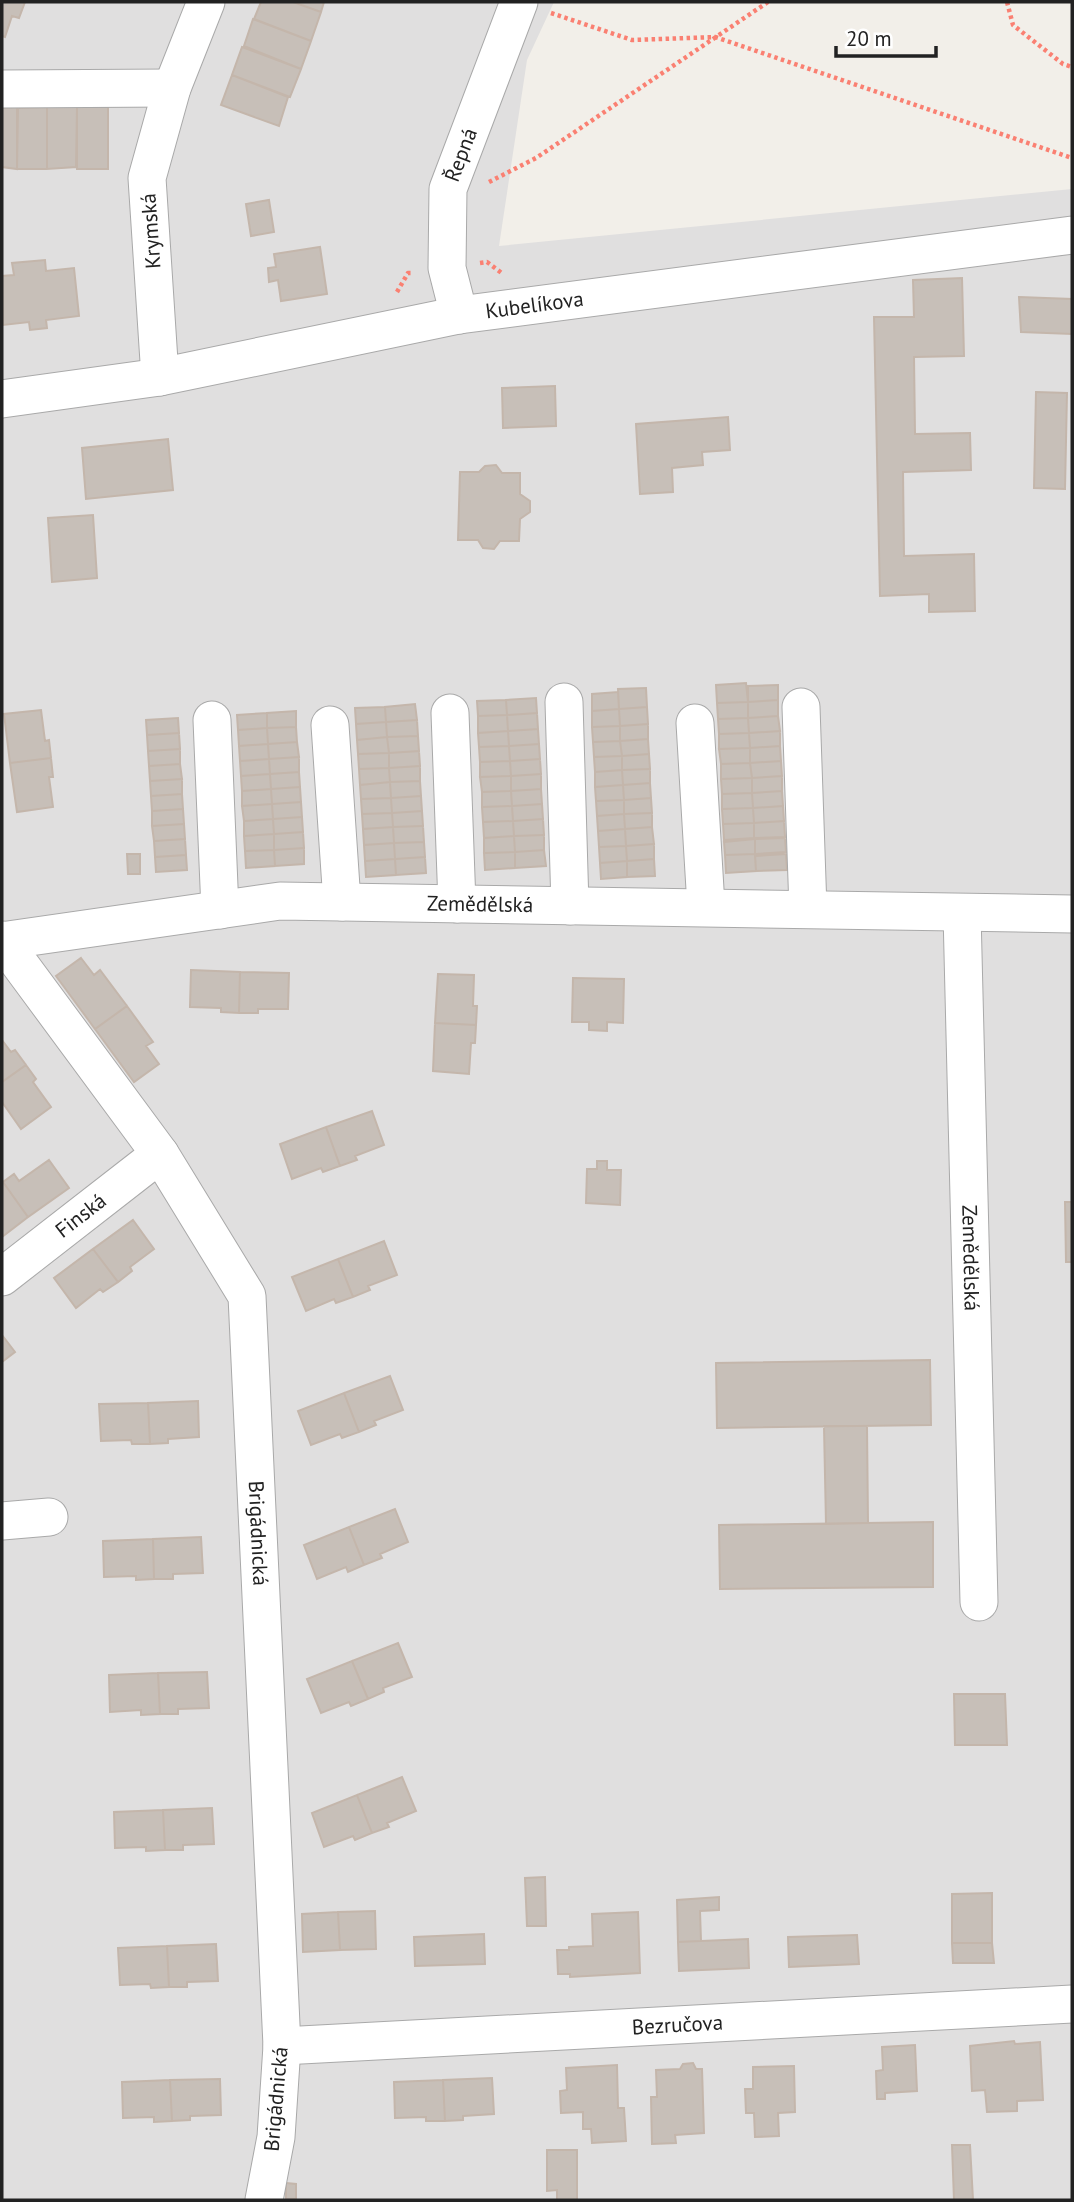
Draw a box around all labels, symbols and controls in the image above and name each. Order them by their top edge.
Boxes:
scale bar [836,14,936,58]
text: 20 m [846,25,892,52]
street label: Řepná [438,124,483,185]
street label: Krymská [134,192,167,270]
street label: Kubelíkova [484,285,585,324]
street label: Zemědělská [427,889,533,918]
street label: Finská [50,1187,112,1243]
street label: Zemědělská [956,1204,986,1311]
street label: Brigádnická [243,1480,275,1586]
street label: Bezručova [631,2009,724,2040]
street label: Brigádnická [257,2045,294,2152]

